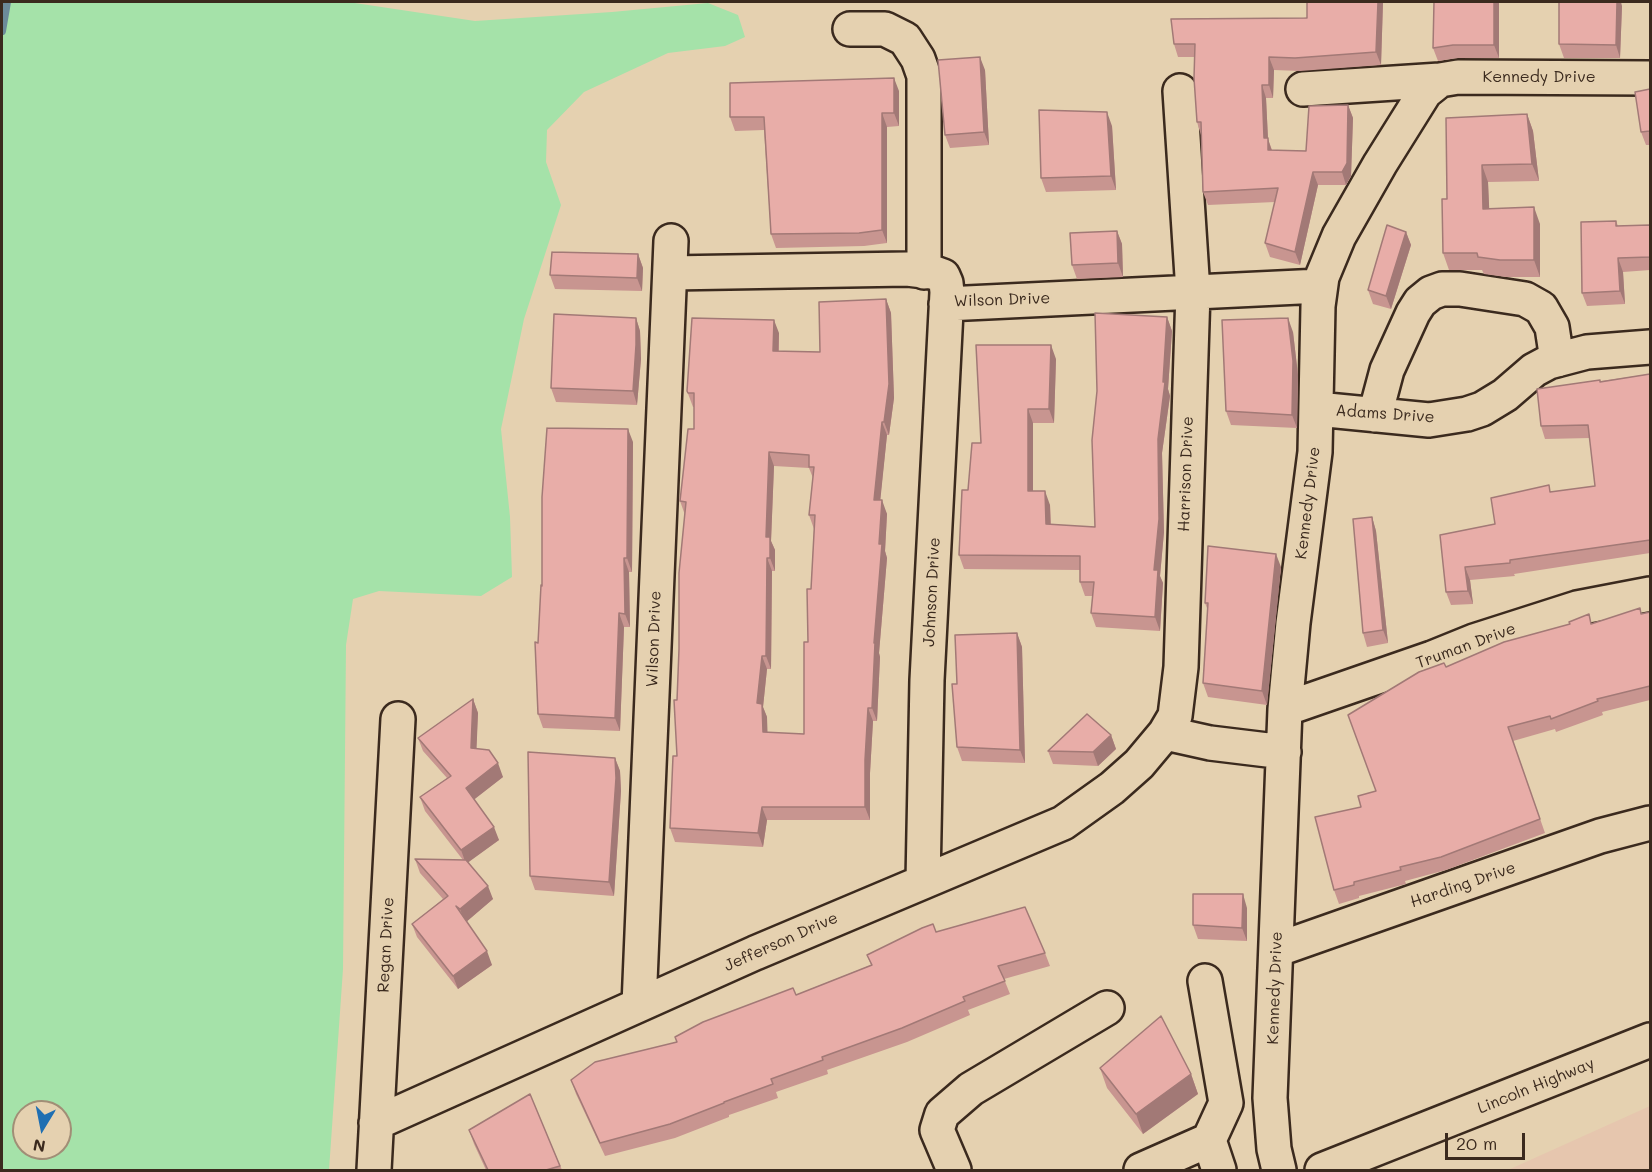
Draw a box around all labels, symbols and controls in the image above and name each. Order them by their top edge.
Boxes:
street label: Kennedy Drive [1482,67,1596,87]
street label: Wilson Drive [953,289,1051,311]
street label: Adams Drive [1335,401,1435,427]
street label: Harrison Drive [1174,416,1198,532]
street label: Kennedy Drive [1292,446,1324,560]
street label: Johnson Drive [920,537,944,647]
street label: Wilson Drive [643,590,665,688]
street label: Truman Drive [1414,619,1518,673]
street label: Harding Drive [1408,858,1518,912]
street label: Regan Drive [374,897,398,993]
street label: Jefferson Drive [721,908,841,976]
street label: Kennedy Drive [1263,931,1287,1045]
street label: Lincoln Highway [1475,1054,1597,1118]
north arrow [12,1100,72,1160]
scale bar [1448,1121,1528,1159]
text: 20 m [1456,1131,1497,1155]
text: N [31,1135,47,1158]

